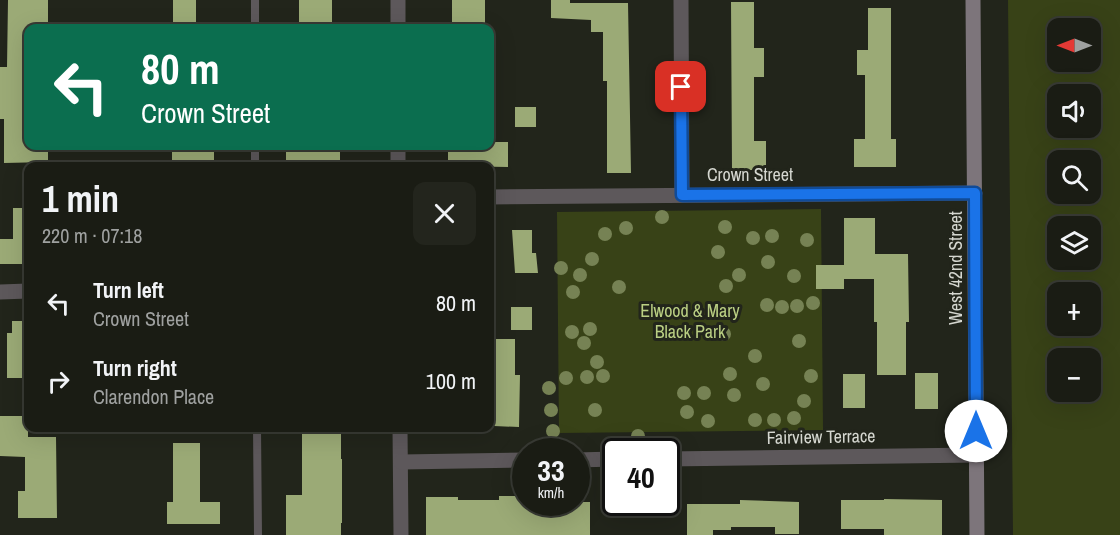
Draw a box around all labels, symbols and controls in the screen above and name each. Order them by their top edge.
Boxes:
north arrow [1047,18,1101,72]
map controls [1047,18,1101,402]
text: 80 m [141,41,220,97]
icon: left [42,48,120,126]
pin [655,61,706,112]
icon: arrive [664,70,697,103]
button: sound [1047,84,1101,138]
text: Crown Street [141,95,270,131]
button: search [1047,150,1101,204]
street label: Crown Street [707,162,793,187]
text: 1 min [42,175,119,223]
button: close [413,182,476,245]
street label: West 42nd Street [943,211,968,325]
button: layers [1047,216,1101,270]
text: 220 m · 07:18 [42,222,142,249]
text: Turn left [93,275,164,305]
button: + [1047,282,1101,336]
icon: left [42,287,75,320]
text: 80 m [436,288,476,318]
park label: Elwood & Mary Black Park [640,298,740,344]
text: Crown Street [93,305,189,332]
button: − [1047,348,1101,402]
text: Turn right [93,353,177,383]
icon: right [42,365,75,398]
text: 100 m [426,366,476,396]
text: Clarendon Place [93,383,214,410]
position arrow [944,399,1008,463]
street label: Fairview Terrace [766,423,876,450]
speed limit sign: 40 [602,438,680,516]
text: 33 [537,450,565,490]
text: km/h [538,482,564,503]

